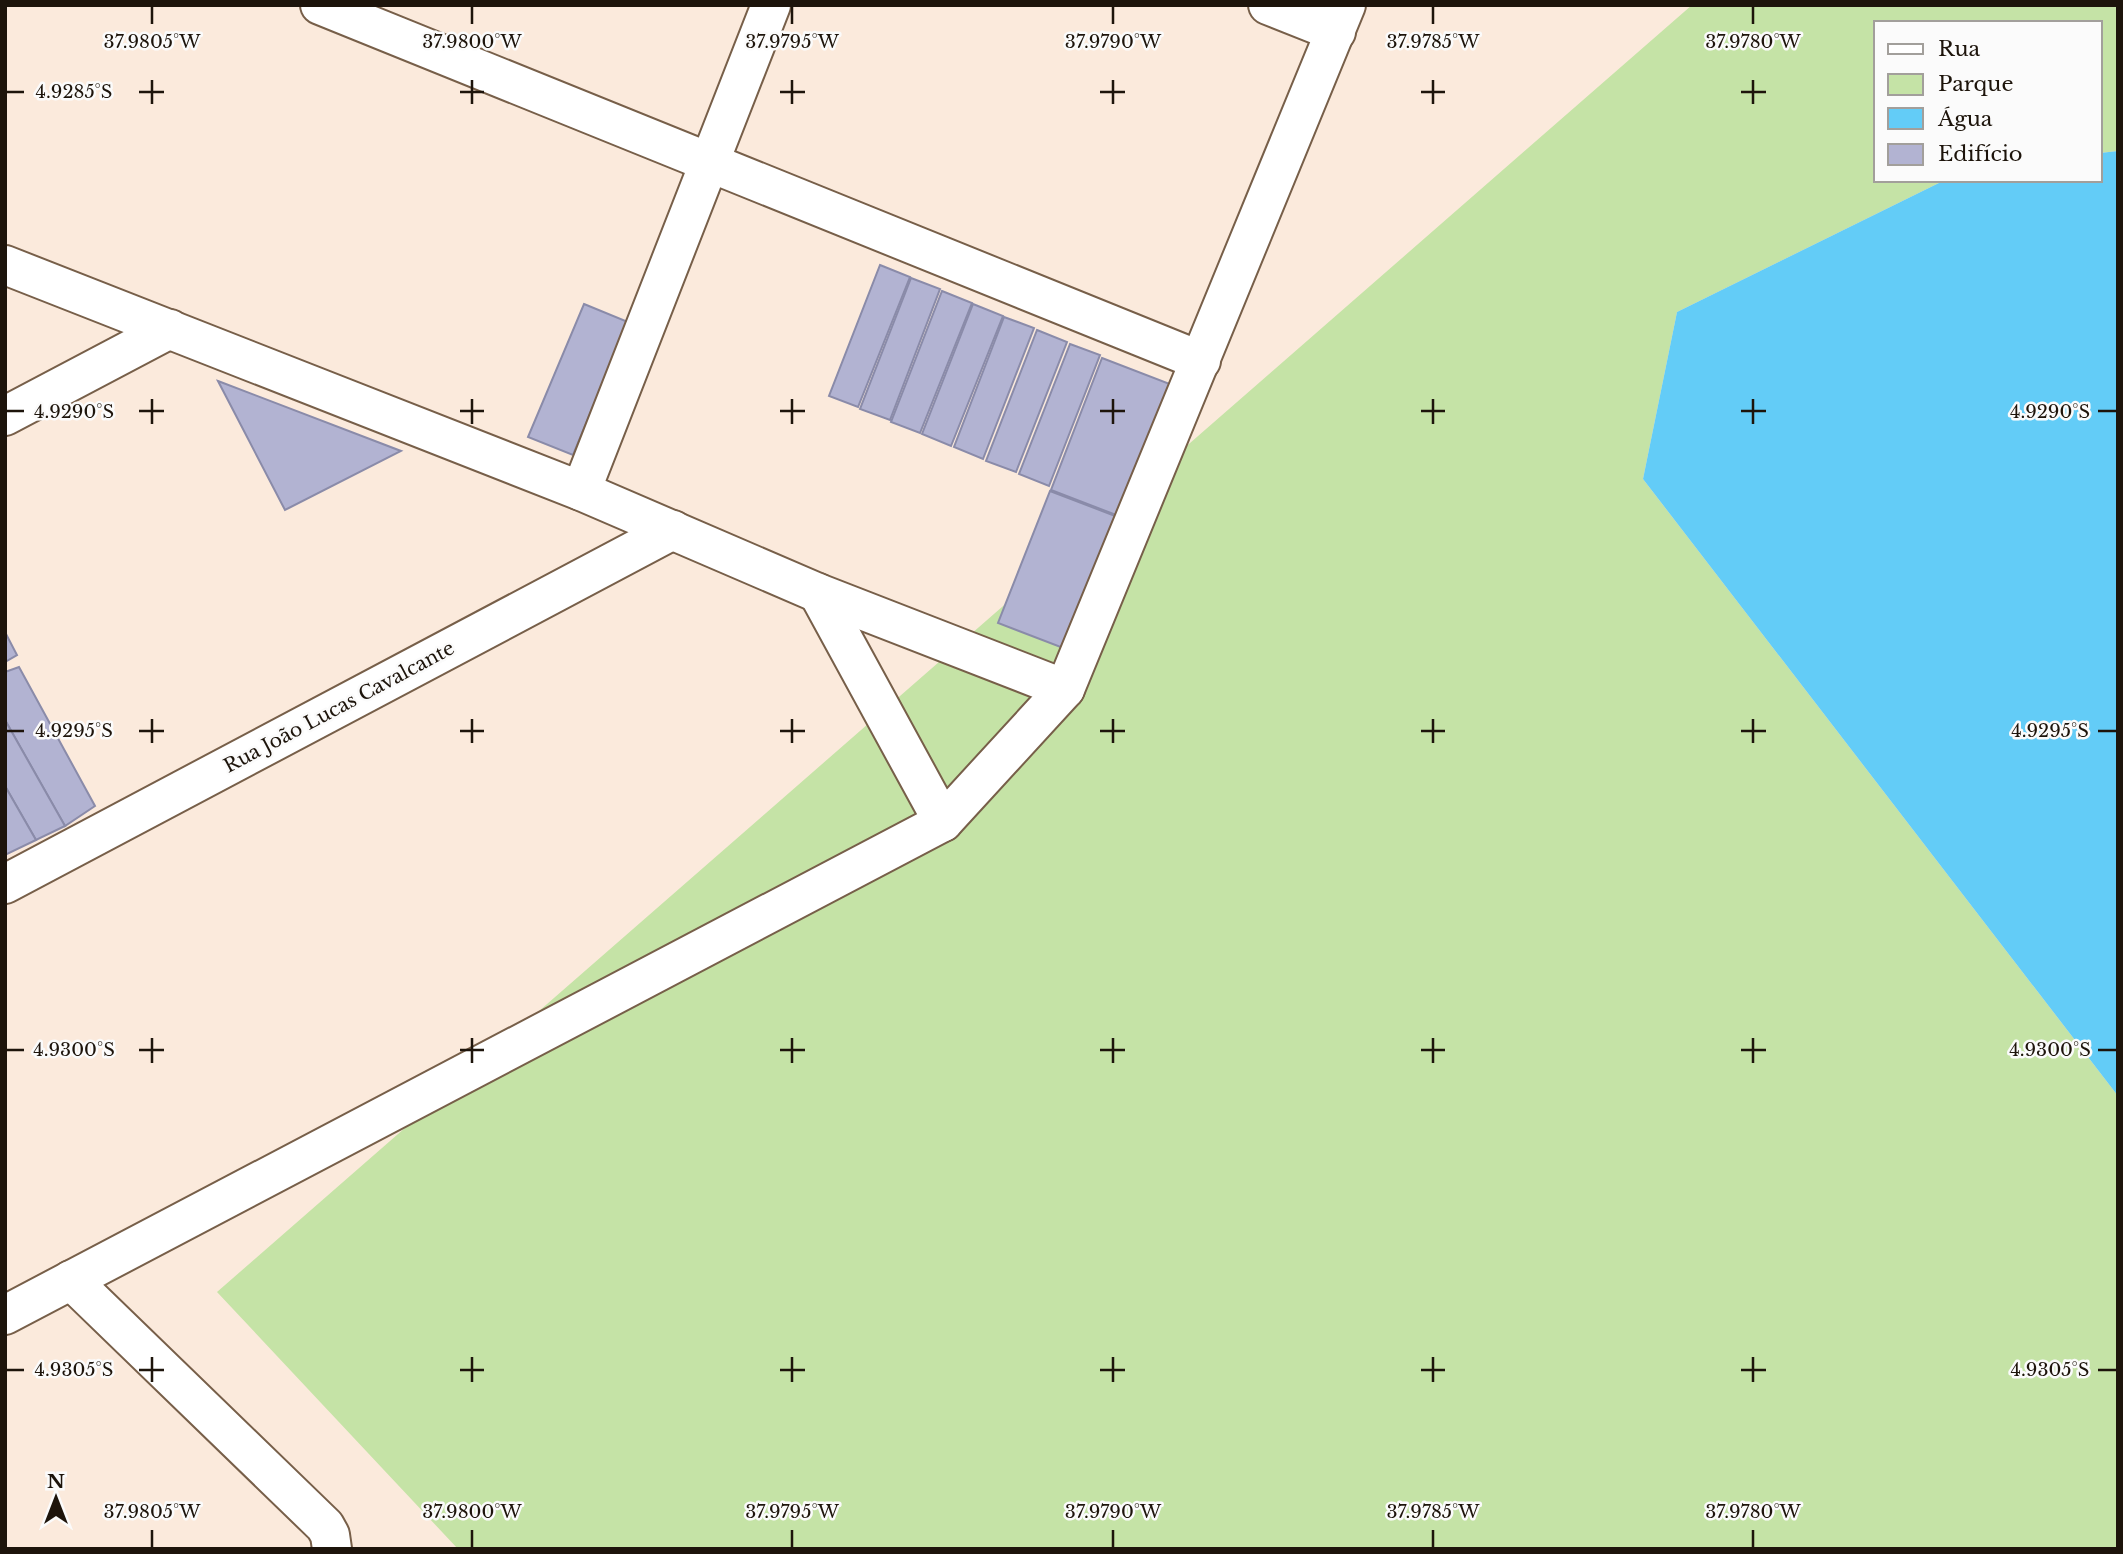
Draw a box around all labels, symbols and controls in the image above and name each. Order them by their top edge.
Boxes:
legend [1874,21,2102,182]
text: 37.9805°W [104,31,201,53]
text: 37.9800°W [422,31,523,53]
text: 37.9795°W [745,31,840,53]
text: 37.9790°W [1065,31,1162,53]
text: 37.9785°W [1387,31,1480,53]
text: 37.9780°W [1705,31,1802,53]
text: Rua [1938,36,1981,62]
text: Parque [1938,71,2013,97]
text: 4.9285°S [36,81,112,103]
text: Água [1937,106,1993,132]
text: Edifício [1938,141,2023,167]
text: 4.9290°S [34,401,114,423]
text: 4.9290°S [2010,401,2090,423]
street label: Rua João Lucas Cavalcante [220,636,458,778]
text: 4.9295°S [35,720,113,742]
text: 4.9295°S [2011,720,2089,742]
text: 4.9300°S [33,1039,115,1061]
text: 4.9300°S [2009,1039,2091,1061]
text: 4.9305°S [35,1359,113,1381]
text: 4.9305°S [2011,1359,2089,1381]
north arrow [21,1463,91,1533]
text: N [47,1470,65,1493]
text: 37.9805°W [104,1501,201,1523]
text: 37.9800°W [422,1501,523,1523]
text: 37.9795°W [745,1501,840,1523]
text: 37.9790°W [1065,1501,1162,1523]
text: 37.9785°W [1387,1501,1480,1523]
text: 37.9780°W [1705,1501,1802,1523]

